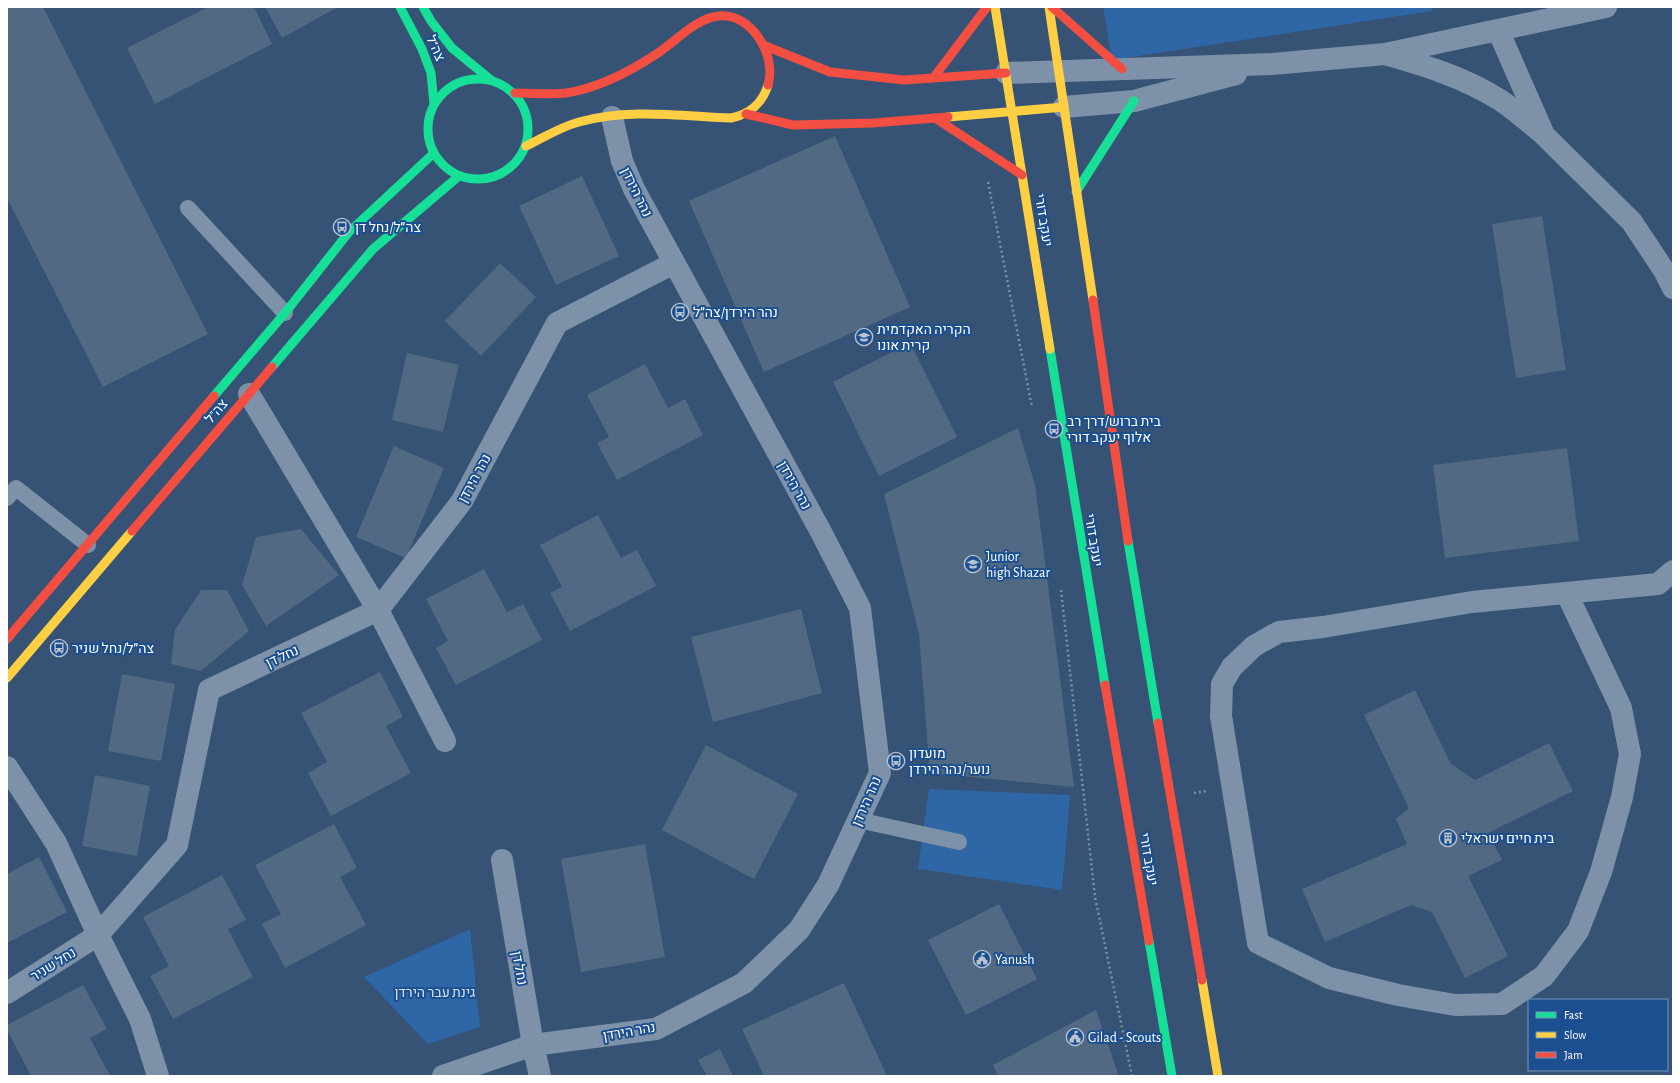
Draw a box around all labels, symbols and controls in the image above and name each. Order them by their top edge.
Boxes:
street label: צה"ל [423,33,447,64]
street label: נהר הירדן [618,165,654,219]
street label: יעקב דורי [1032,193,1054,248]
bus stop icon: צה״ל/נחל דן [332,217,352,237]
place label: צה״ל/נחל דן [355,221,421,235]
bus stop icon: נהר הירדן/צה״ל [670,302,690,322]
place label: נהר הירדן/צה״ל [693,306,778,320]
place label: הקריה האקדמית קרית אונו [877,323,971,353]
school or university icon: הקריה האקדמית קרית אונו [854,327,874,347]
street label: צה"ל [203,397,231,426]
place label: בית ברוש/דרך רב אלוף יעקב דורי [1067,415,1161,445]
bus stop icon: בית ברוש/דרך רב אלוף יעקב דורי [1044,419,1064,439]
street label: נהר הירדן [456,452,494,505]
street label: נהר הירדן [775,459,813,512]
street label: יעקב דורי [1082,513,1104,568]
place label: Junior high Shazar [986,550,1050,580]
school or university icon: Junior high Shazar [963,554,983,574]
bus stop icon: צה״ל/נחל שניר [49,638,69,658]
place label: צה״ל/נחל שניר [72,642,154,656]
street label: נחל דן [264,643,301,671]
place label: מועדון נוער/נהר הירדן [909,747,990,777]
bus stop icon: מועדון נוער/נהר הירדן [886,751,906,771]
street label: נהר הירדן [850,774,884,829]
building icon: בית חיים ישראלי [1438,828,1458,848]
street label: יעקב דורי [1136,832,1160,887]
place label: בית חיים ישראלי [1461,832,1555,846]
street label: נחל שניר [28,946,79,984]
public building icon: Yanush [972,949,992,969]
street label: נחל דן [509,950,529,986]
place label: Yanush [995,953,1035,967]
park label: גינת עבר הירדן [394,986,476,1000]
legend [1528,999,1668,1071]
text: Fast [1564,1009,1583,1021]
street label: נהר הירדן [602,1020,657,1043]
public building icon: Gilad - Scouts [1065,1027,1085,1047]
text: Slow [1564,1029,1586,1041]
place label: Gilad - Scouts [1088,1031,1161,1045]
text: Jam [1564,1049,1583,1061]

